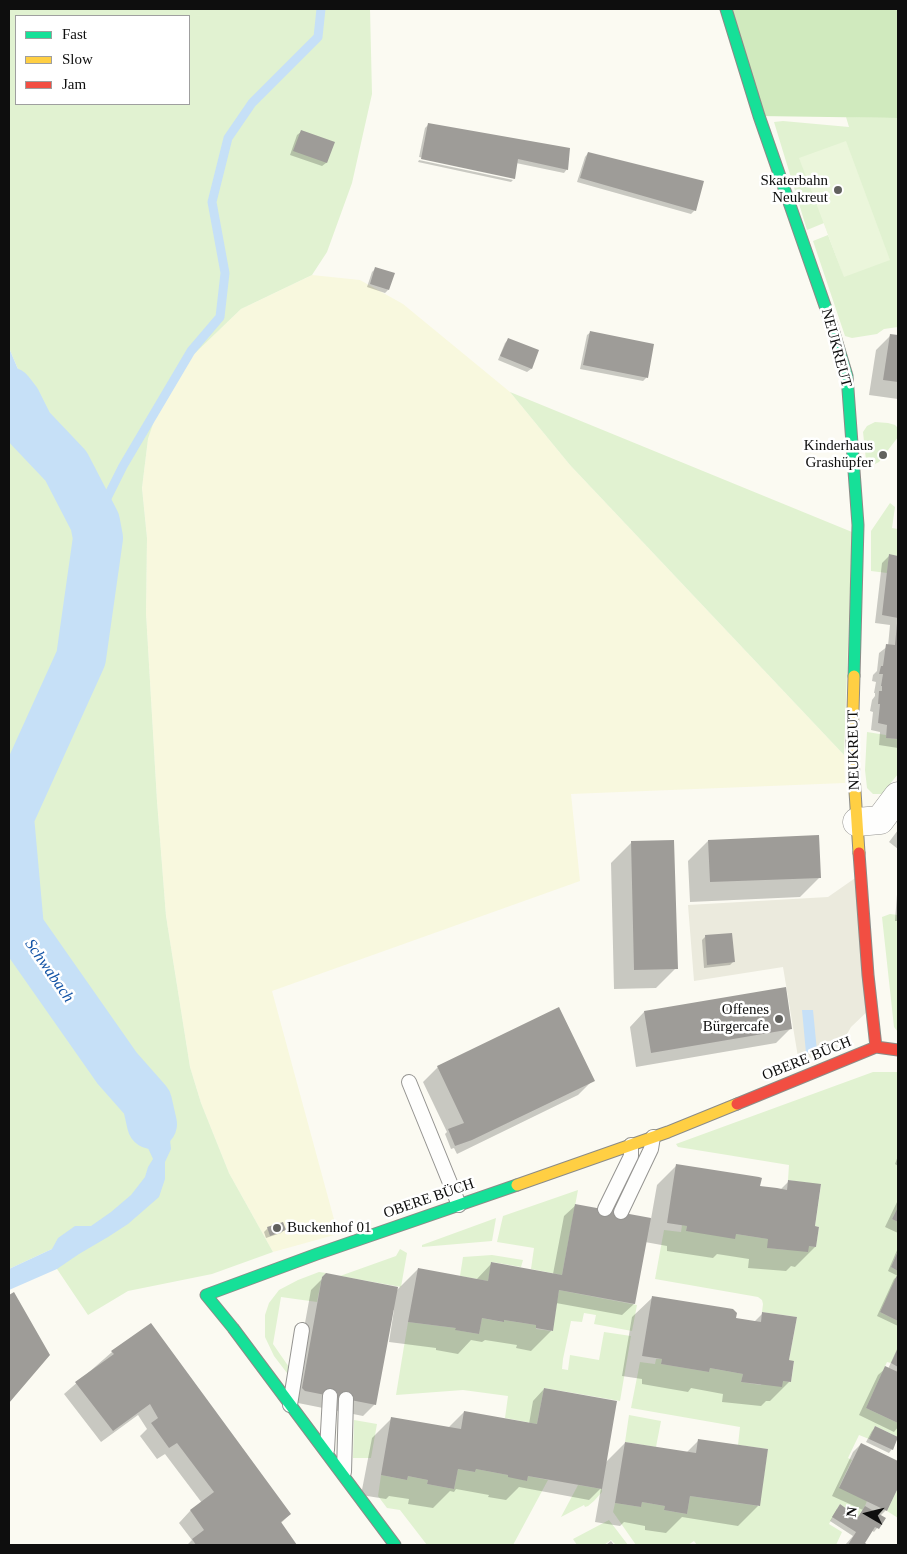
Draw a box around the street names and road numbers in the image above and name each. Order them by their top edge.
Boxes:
street label: NEUKREUT [817,307,855,389]
street label: NEUKREUT [844,709,864,791]
street label: OBERE BÜCH [760,1033,854,1085]
street label: OBERE BÜCH [381,1175,477,1223]

